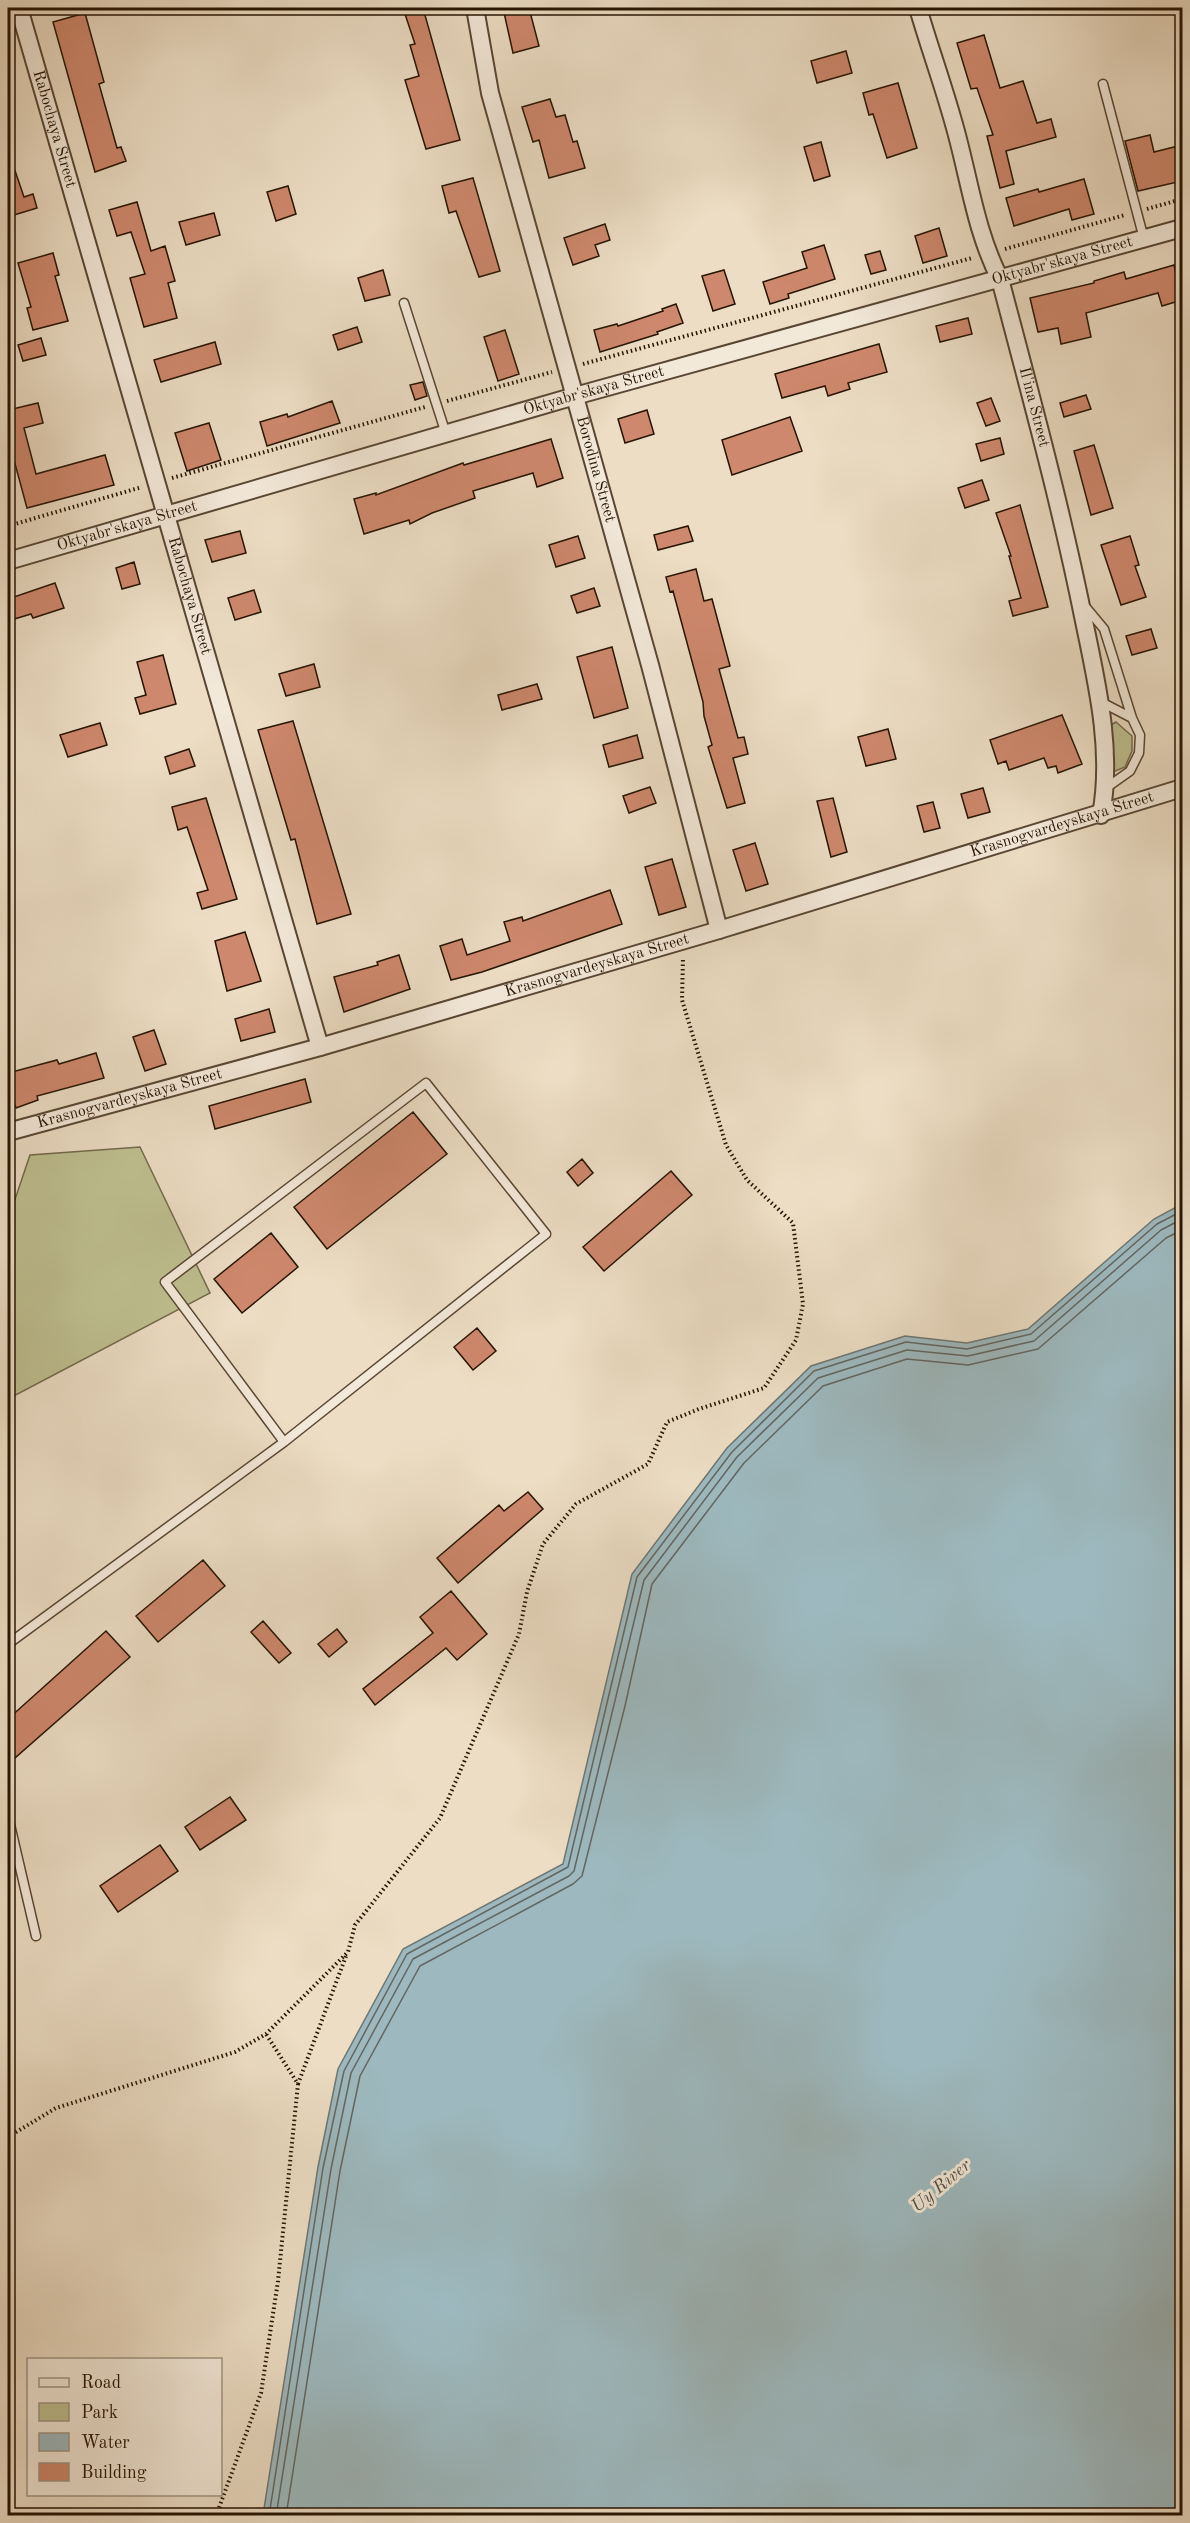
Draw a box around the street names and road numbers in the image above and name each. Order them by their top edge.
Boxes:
street label: Rabochaya Street [29,68,79,190]
street label: Oktyabr'skaya Street [990,234,1135,288]
street label: Oktyabr'skaya Street [522,364,666,419]
street label: Il'ina Street [1016,365,1052,449]
street label: Borodina Street [573,414,618,525]
street label: Oktyabr'skaya Street [55,498,199,554]
street label: Rabochaya Street [165,535,214,657]
street label: Krasnogvardeyskaya Street [968,789,1156,860]
street label: Krasnogvardeyskaya Street [503,931,691,1000]
street label: Krasnogvardeyskaya Street [35,1066,224,1132]

